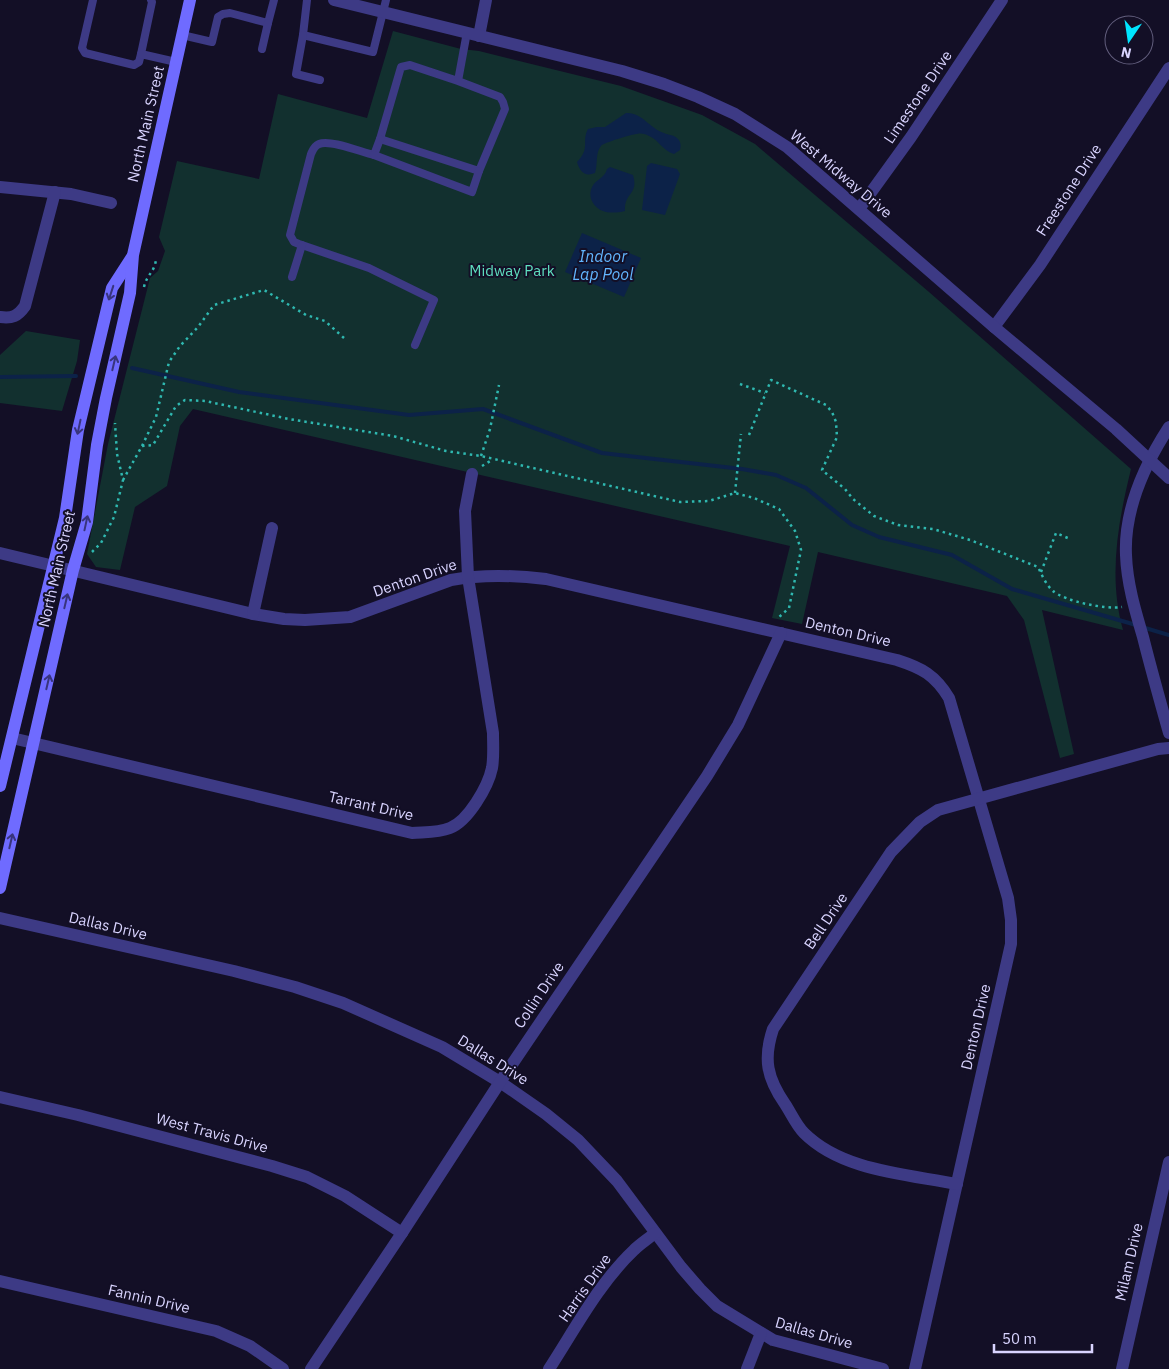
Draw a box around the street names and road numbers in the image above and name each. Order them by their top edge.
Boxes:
street label: Limestone Drive [879,46,956,147]
street label: North Main Street [123,64,168,184]
street label: West Midway Drive [787,125,896,222]
street label: Freestone Drive [1032,140,1105,239]
street label: North Main Street [34,509,79,629]
street label: Denton Drive [370,554,459,601]
street label: Denton Drive [803,612,893,651]
street label: Tarrant Drive [327,787,415,825]
street label: Bell Drive [800,889,851,953]
street label: Dallas Drive [67,907,149,944]
street label: Collin Drive [509,958,568,1032]
street label: Denton Drive [956,982,995,1072]
street label: Dallas Drive [454,1030,532,1089]
street label: West Travis Drive [154,1108,270,1157]
street label: Milam Drive [1110,1221,1147,1303]
street label: Harris Drive [554,1250,615,1326]
street label: Fannin Drive [106,1280,192,1317]
street label: Dallas Drive [773,1312,855,1353]

